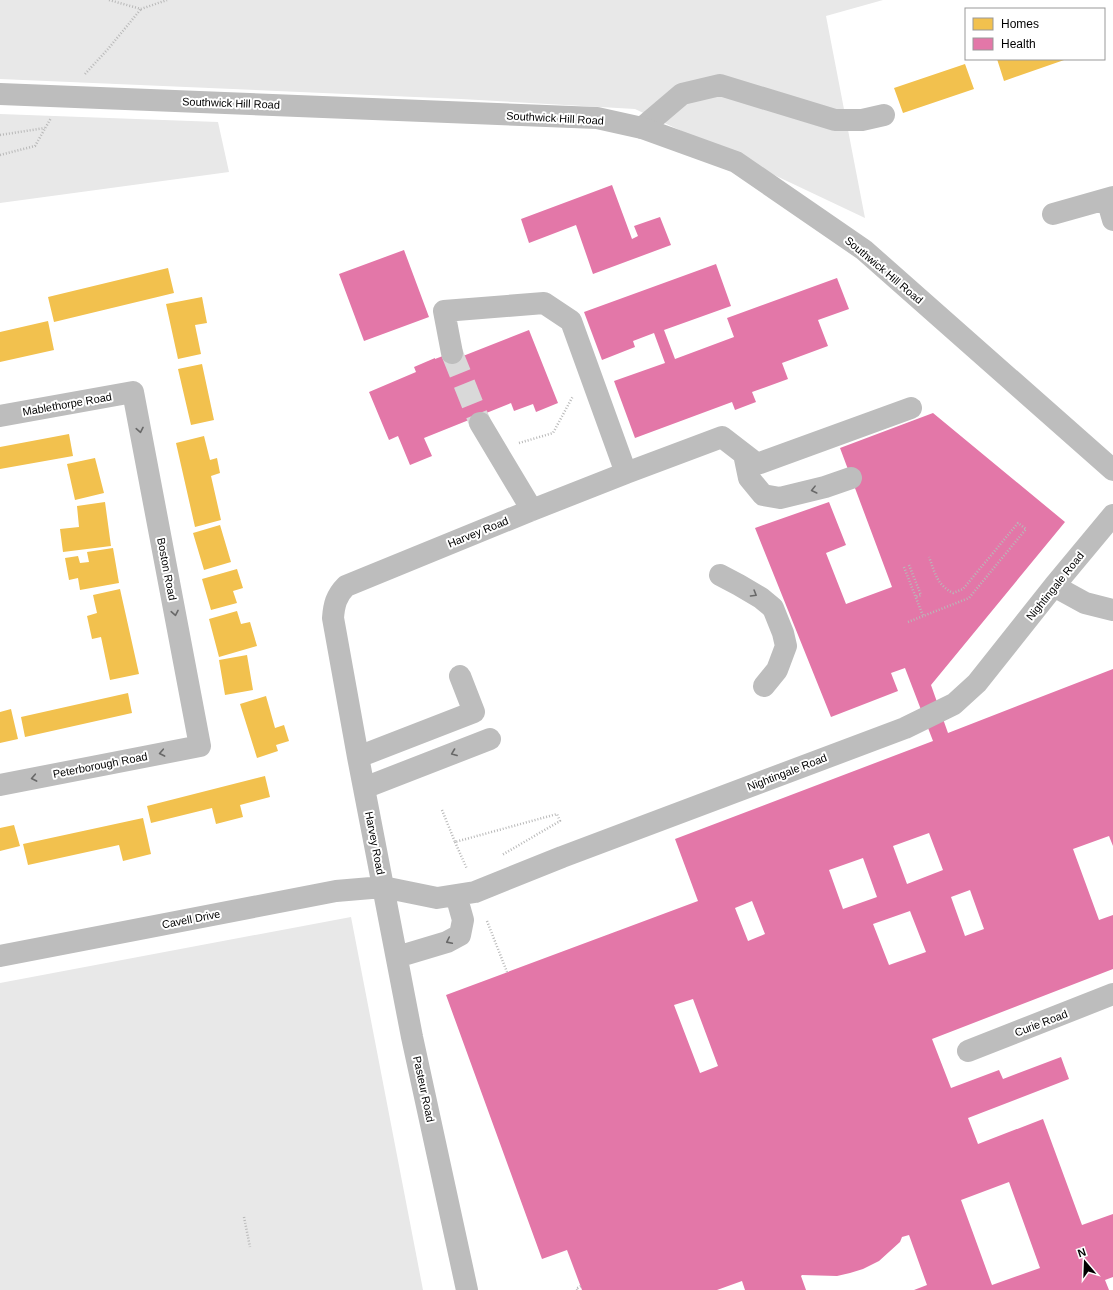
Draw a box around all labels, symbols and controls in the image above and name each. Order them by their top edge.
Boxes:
legend [965,8,1105,60]
text: Homes [1001,17,1039,31]
text: Health [1001,37,1036,51]
street label: Southwick Hill Road [182,95,280,111]
street label: Southwick Hill Road [506,109,604,127]
street label: Southwick Hill Road [843,234,925,306]
street label: Mablethorpe Road [21,390,113,418]
one-way arrow [136,427,144,433]
one-way arrow [811,485,817,493]
street label: Harvey Road [446,514,510,550]
street label: Boston Road [155,537,179,601]
street label: Nightingale Road [1024,549,1086,623]
one-way arrow [750,589,757,597]
one-way arrow [171,610,179,616]
one-way arrow [450,748,458,756]
one-way arrow [159,749,165,757]
street label: Peterborough Road [52,750,148,780]
street label: Nightingale Road [745,751,829,793]
one-way arrow [31,773,37,782]
street label: Harvey Road [363,810,387,876]
street label: Cavell Drive [161,907,221,931]
one-way arrow [446,936,454,943]
street label: Curie Road [1013,1007,1069,1039]
street label: Pasteur Road [411,1055,437,1123]
north arrow [1065,1242,1105,1282]
text: N [1076,1246,1088,1260]

